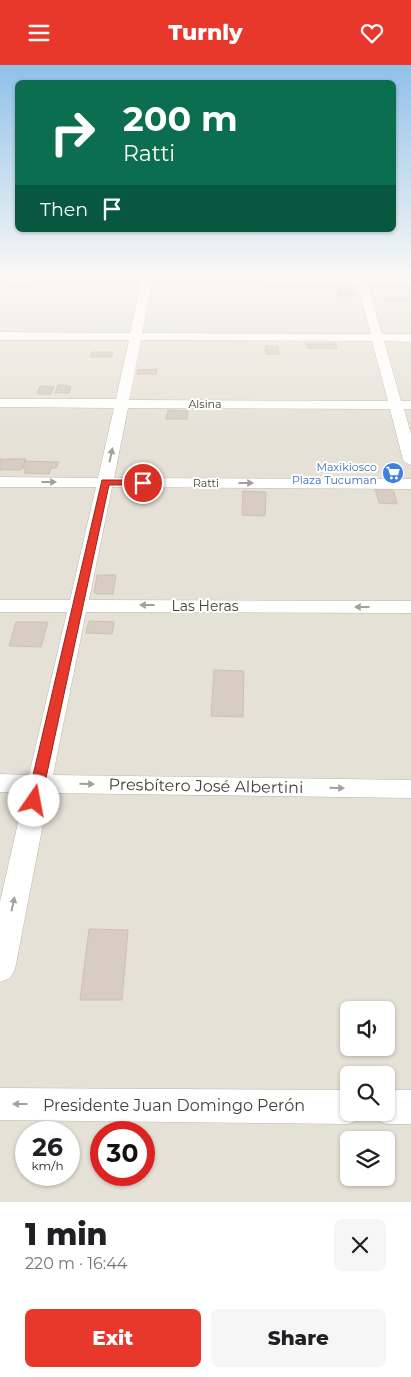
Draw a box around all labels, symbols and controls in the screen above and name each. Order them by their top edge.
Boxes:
icon: menu [25,19,53,47]
text: Turnly [168,19,243,46]
icon: heart [358,19,386,47]
text: 200 m [123,97,238,140]
icon: right [40,100,105,165]
text: Ratti [123,140,175,167]
icon: arrive [98,195,126,223]
text: Then [40,198,88,221]
street label: Alsina [188,397,222,411]
one-way arrow [107,447,115,462]
place label: Maxikiosco Plaza Tucuman [292,460,377,487]
supermarket icon: Maxikiosco Plaza Tucuman [381,461,405,485]
pin [122,462,164,504]
icon: arrive [129,469,157,497]
street label: Ratti [193,476,219,490]
one-way arrow [41,478,57,486]
one-way arrow [238,479,254,487]
street label: Las Heras [172,597,239,615]
one-way arrow [139,601,155,609]
one-way arrow [354,603,370,611]
position arrow [7,774,59,826]
street label: Presbítero José Albertini [108,775,304,797]
one-way arrow [79,780,95,788]
one-way arrow [329,784,345,792]
one-way arrow [10,896,18,912]
map controls [340,1001,395,1186]
button: sound [340,1001,395,1056]
button: search [340,1066,395,1121]
street label: Presidente Juan Domingo Perón [43,1096,305,1115]
one-way arrow [12,1100,28,1108]
speed limit sign: 30 [90,1121,155,1186]
button: layers [340,1131,395,1186]
text: 26 [32,1132,63,1162]
text: km/h [31,1158,64,1173]
text: 1 min [25,1216,108,1253]
button: close [334,1219,386,1271]
text: 220 m · 16:44 [25,1254,127,1273]
button: Exit [25,1309,201,1367]
button: Share [211,1309,386,1367]

